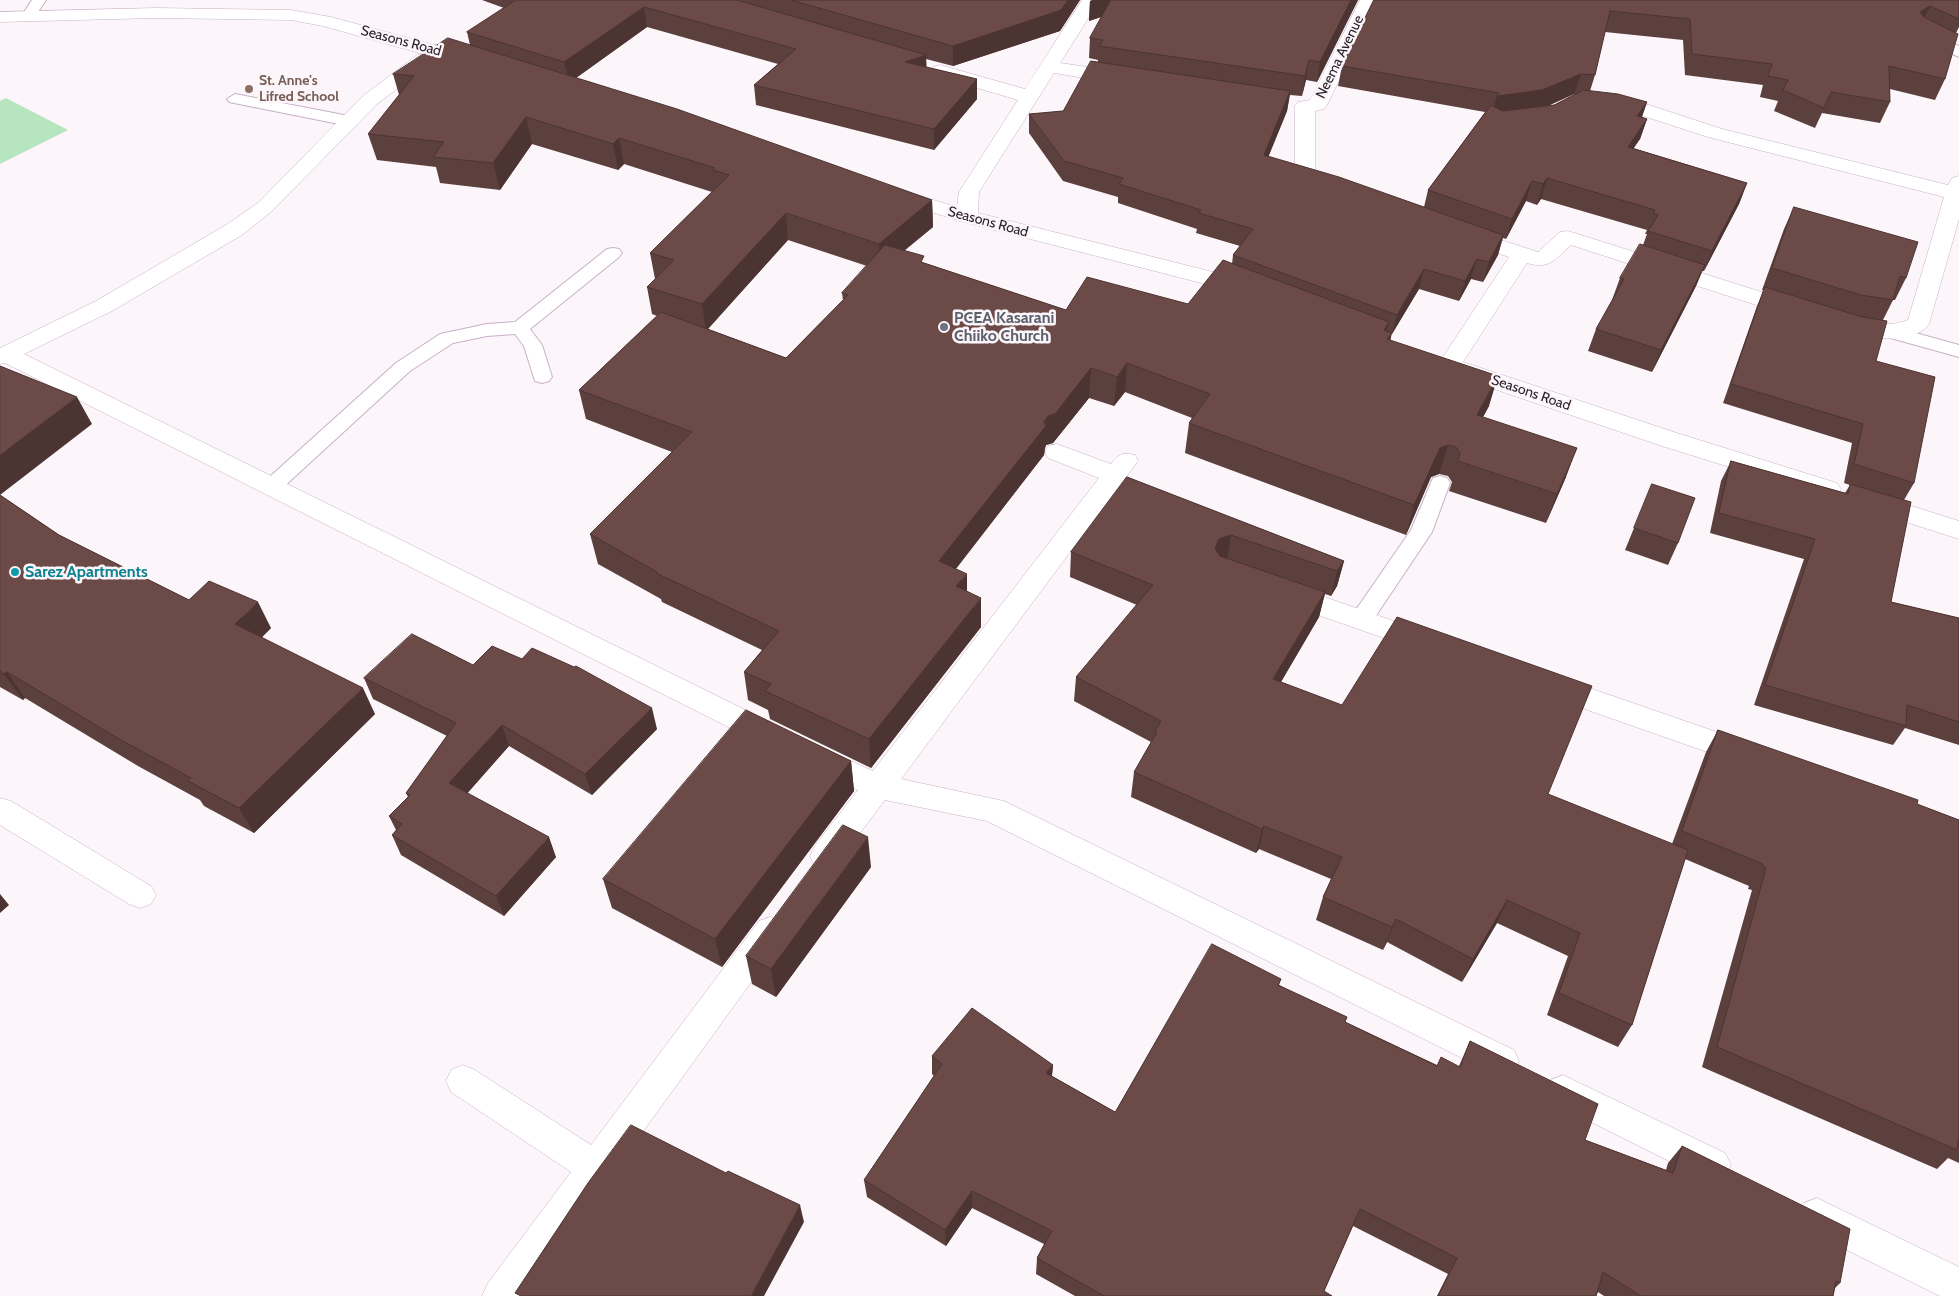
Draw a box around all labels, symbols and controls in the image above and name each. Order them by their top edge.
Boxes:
street label: Neema Avenue [1313,13,1367,101]
street label: Seasons Road [359,22,443,60]
place label: St. Anne's Lifred School [259,73,339,105]
marker: St. Anne's Lifred School [243,83,255,95]
street label: Seasons Road [946,203,1030,241]
place label: PCEA Kasarani Chiiko Church [954,308,1054,346]
marker: PCEA Kasarani Chiiko Church [938,321,950,333]
street label: Seasons Road [1489,372,1573,414]
place label: Sarez Apartments [25,562,148,582]
marker: Sarez Apartments [9,566,21,578]

